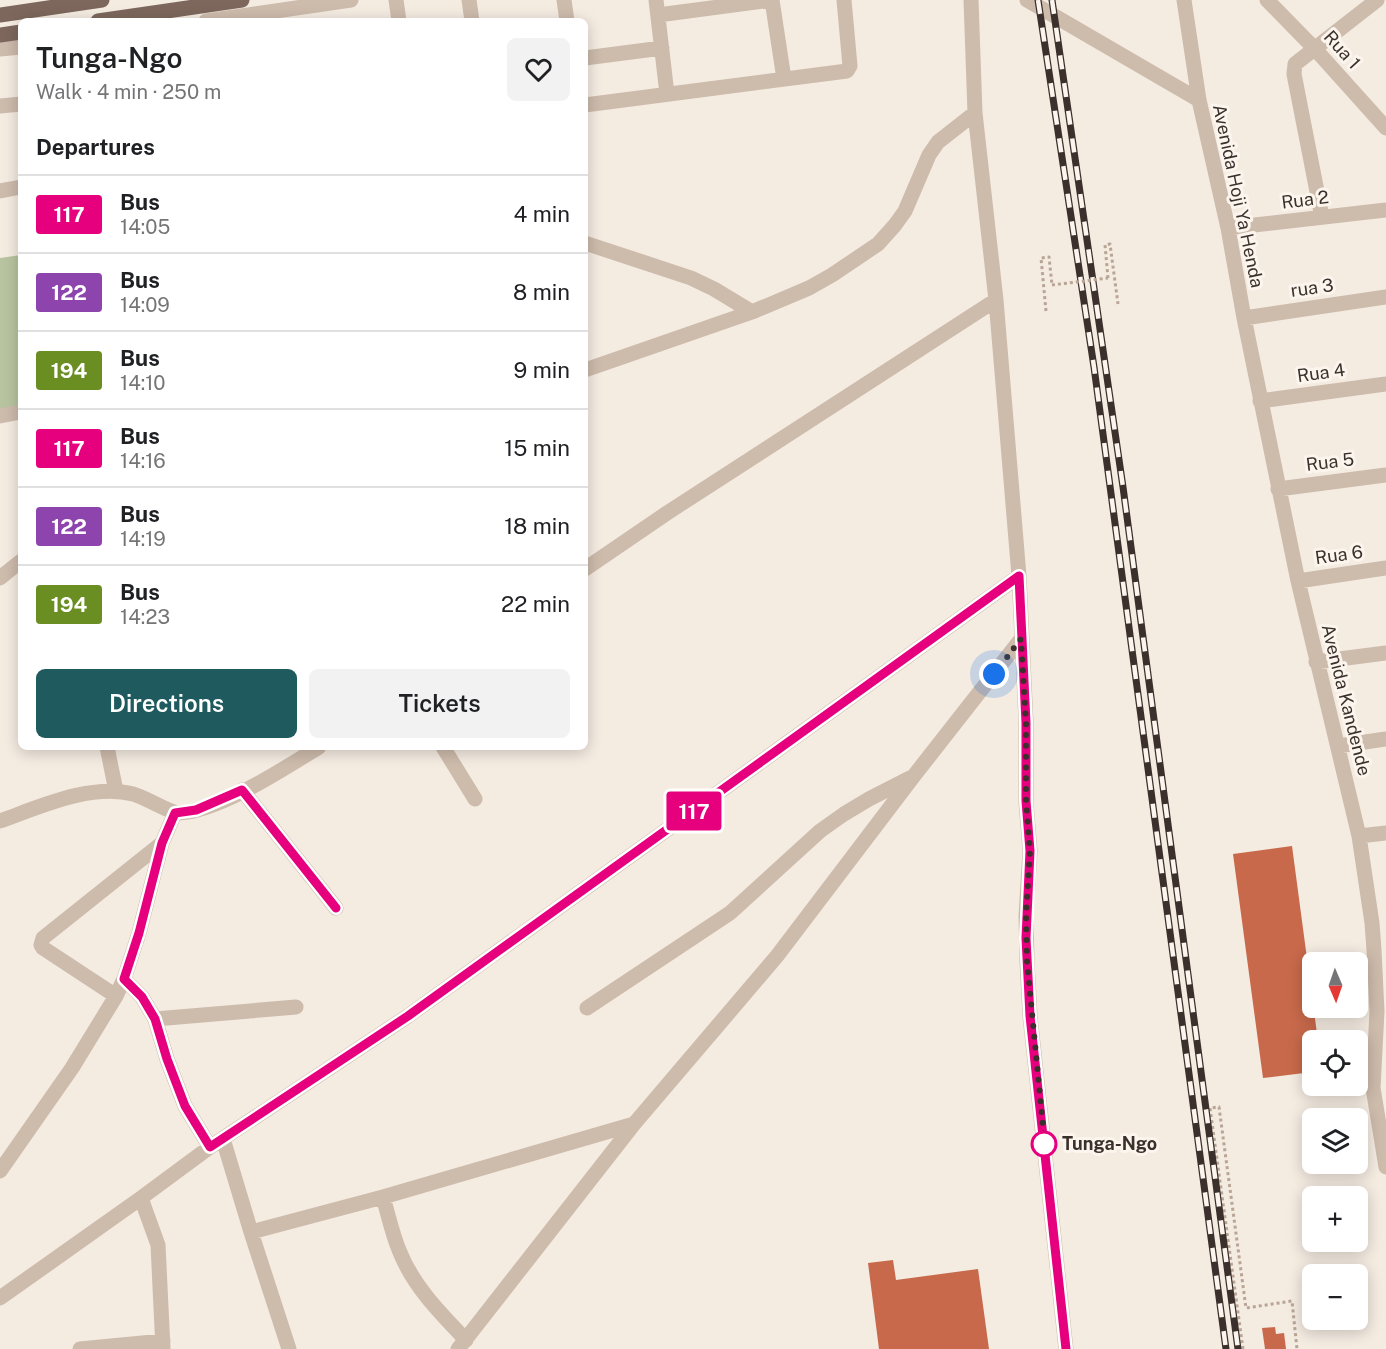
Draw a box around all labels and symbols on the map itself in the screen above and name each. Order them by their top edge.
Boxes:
street label: Rua 1 [1320,26,1365,73]
street label: Avenida Hoji Ya Henda [1209,102,1268,290]
street label: Rua 2 [1280,186,1330,213]
street label: rua 3 [1289,274,1335,301]
street label: Rua 4 [1296,359,1346,386]
street label: Rua 5 [1305,448,1355,475]
street label: Rua 6 [1314,541,1364,568]
street label: Avenida Kandende [1317,622,1375,778]
your location [979,659,1009,689]
line badge: 117 [660,792,728,830]
north arrow [1302,952,1368,1018]
marker: Tunga-Ngo [1031,1131,1057,1157]
place label: Tunga-Ngo [1062,1133,1157,1154]

